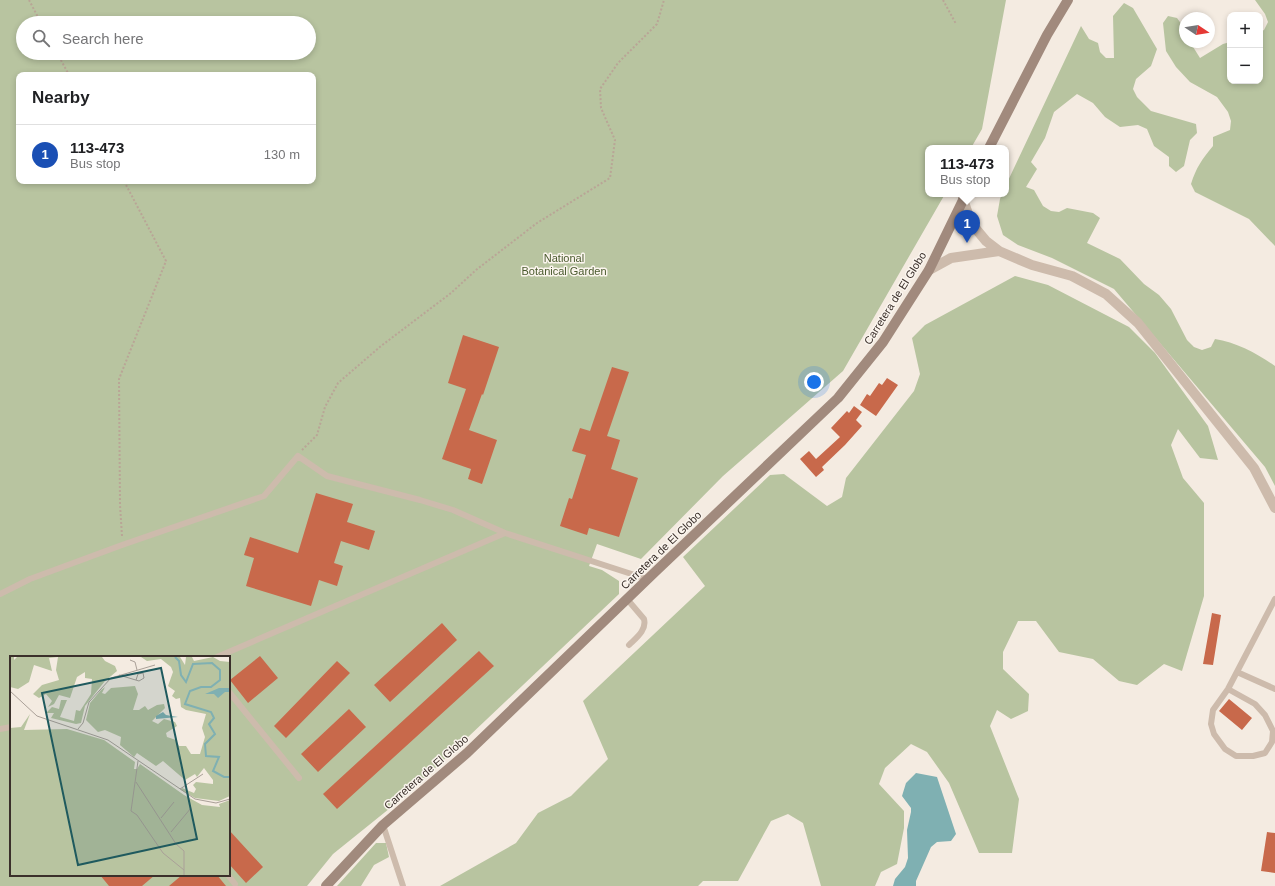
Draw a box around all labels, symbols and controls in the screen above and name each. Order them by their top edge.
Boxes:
north arrow [1179,12,1215,48]
map controls [1227,12,1263,84]
button: + [1227,12,1263,48]
search box [16,16,316,60]
icon: search [30,27,52,49]
text: Search here [62,30,144,47]
button: − [1227,48,1263,84]
text: Nearby [32,88,90,107]
text: 113-473 [70,139,124,156]
popup [925,145,1009,197]
text: 1 [41,147,49,162]
text: 130 m [264,147,300,162]
text: 113-473 [940,155,994,172]
text: Bus stop [70,156,121,171]
text: Bus stop [940,172,990,187]
pin: 1 [954,210,980,243]
street label: Carretera de El Globo [862,249,928,347]
park label: National Botanical Garden [522,252,607,277]
your location [804,372,824,392]
street label: Carretera de El Globo [618,509,704,591]
inset map [10,656,230,876]
street label: Carretera de El Globo [382,732,470,812]

